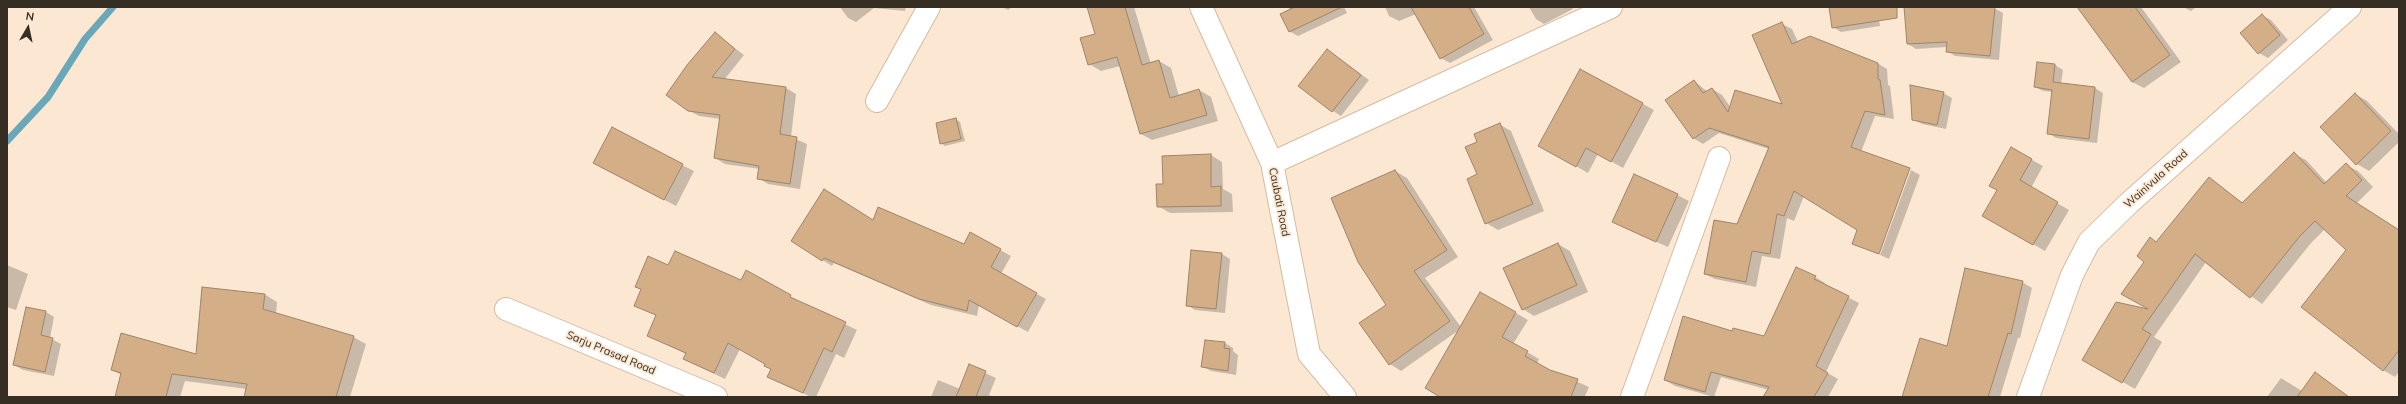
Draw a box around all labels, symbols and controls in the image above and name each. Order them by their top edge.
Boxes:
north arrow [8,8,48,48]
text: N [25,9,35,24]
street label: Wainivula Road [2121,147,2191,211]
street label: Caubati Road [1266,166,1292,238]
street label: Sarju Prasad Road [565,328,657,378]

